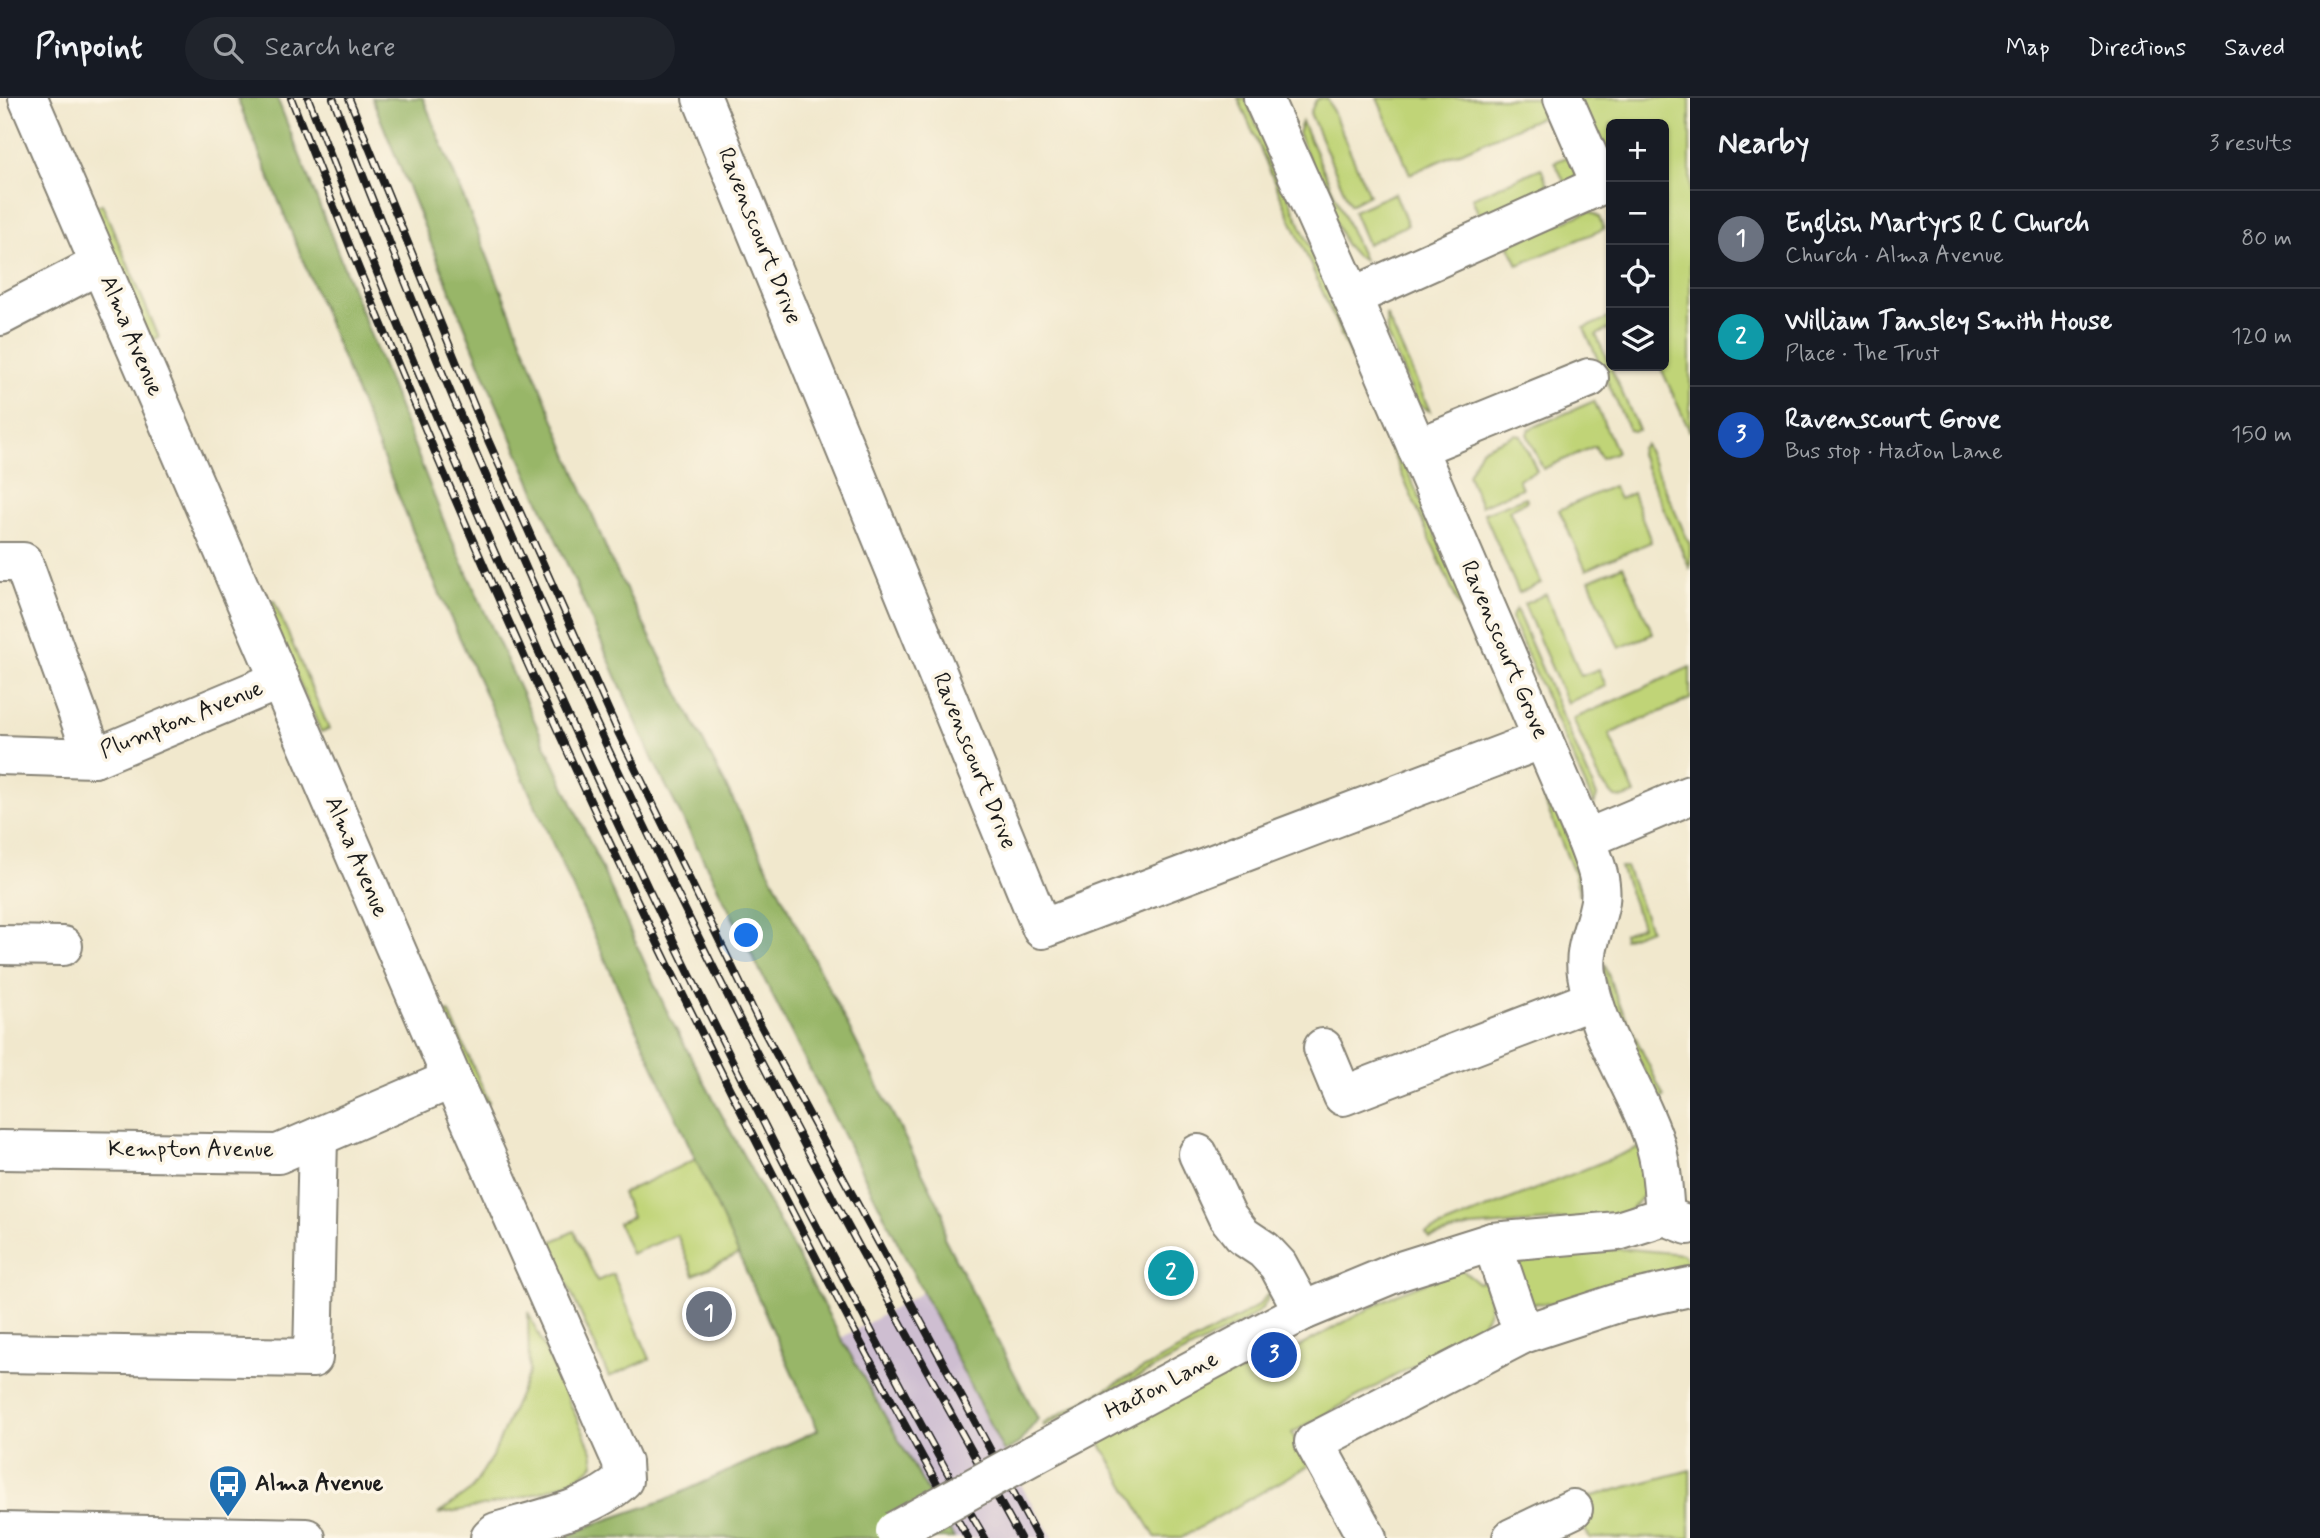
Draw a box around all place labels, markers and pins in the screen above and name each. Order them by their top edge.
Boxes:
pin: 2 [1148,1247,1194,1299]
pin: 1 [686,1288,732,1340]
pin: 3 [1251,1329,1297,1381]
bus stop icon: Alma Avenue [207,1463,249,1518]
place label: Alma Avenue [255,1469,384,1499]

